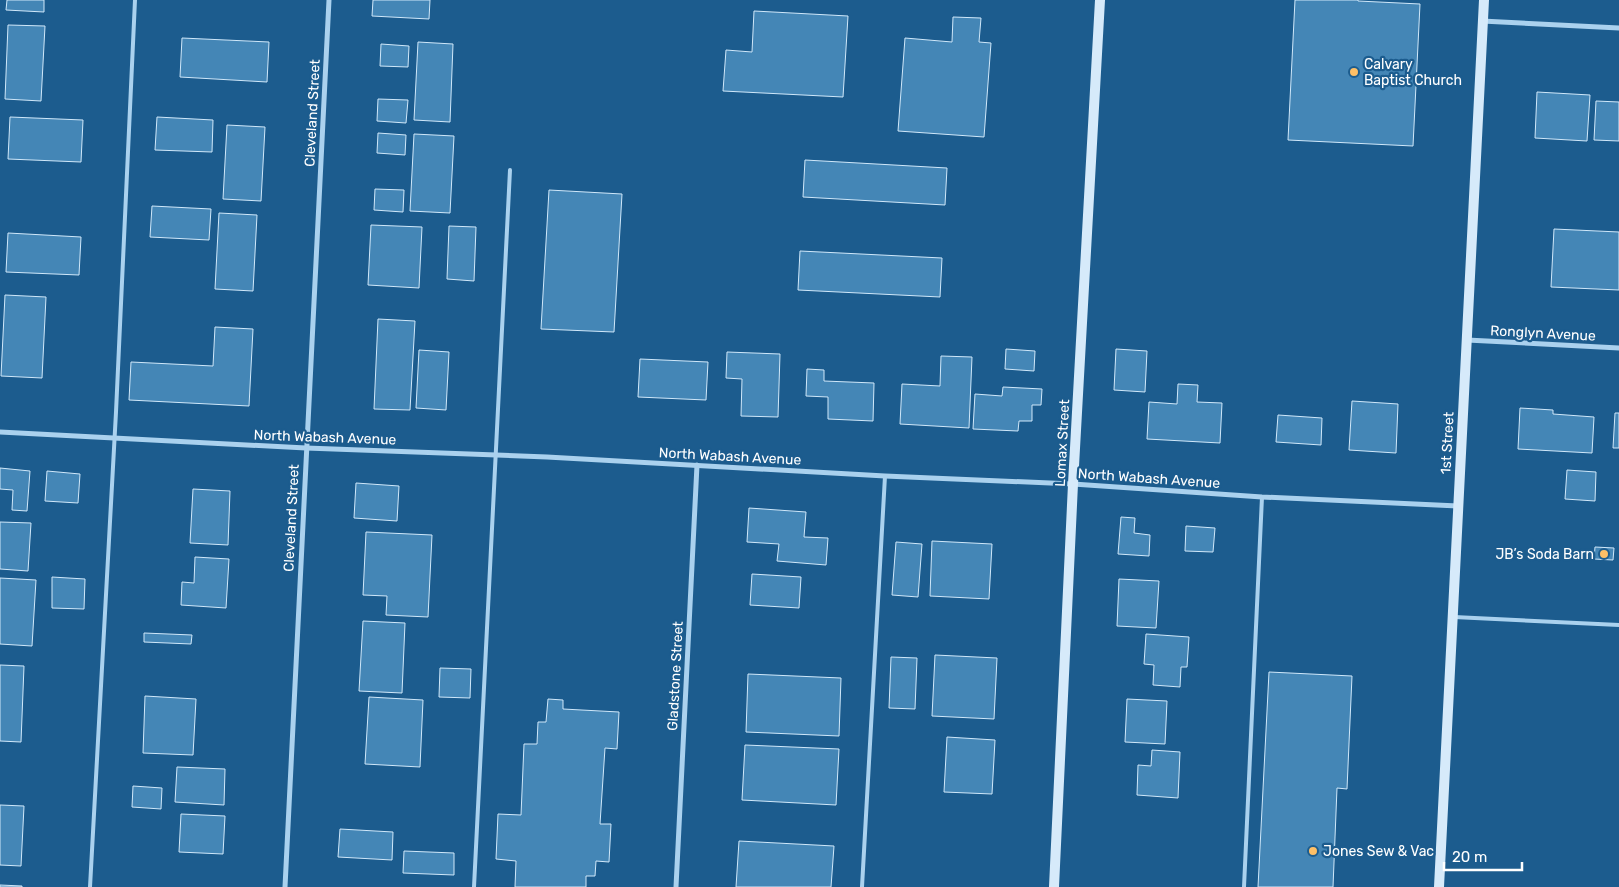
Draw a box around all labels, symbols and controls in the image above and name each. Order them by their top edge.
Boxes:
place label: Calvary Baptist Church [1364,56,1462,89]
street label: Cleveland Street [301,58,324,167]
marker: Calvary Baptist Church [1348,66,1360,78]
street label: Ronglyn Avenue [1490,322,1596,345]
street label: Lomax Street [1052,398,1073,487]
street label: 1st Street [1437,411,1458,475]
street label: North Wabash Avenue [253,427,397,448]
street label: North Wabash Avenue [658,444,802,469]
street label: Cleveland Street [280,463,303,572]
street label: North Wabash Avenue [1077,465,1221,492]
place label: JB’s Soda Barn [1495,546,1594,563]
marker: JB’s Soda Barn [1598,548,1610,560]
street label: Gladstone Street [664,620,687,731]
scale bar [1444,840,1522,872]
place label: Jones Sew & Vac [1323,843,1434,860]
marker: Jones Sew & Vac [1307,845,1319,857]
text: 20 m [1452,848,1487,866]

